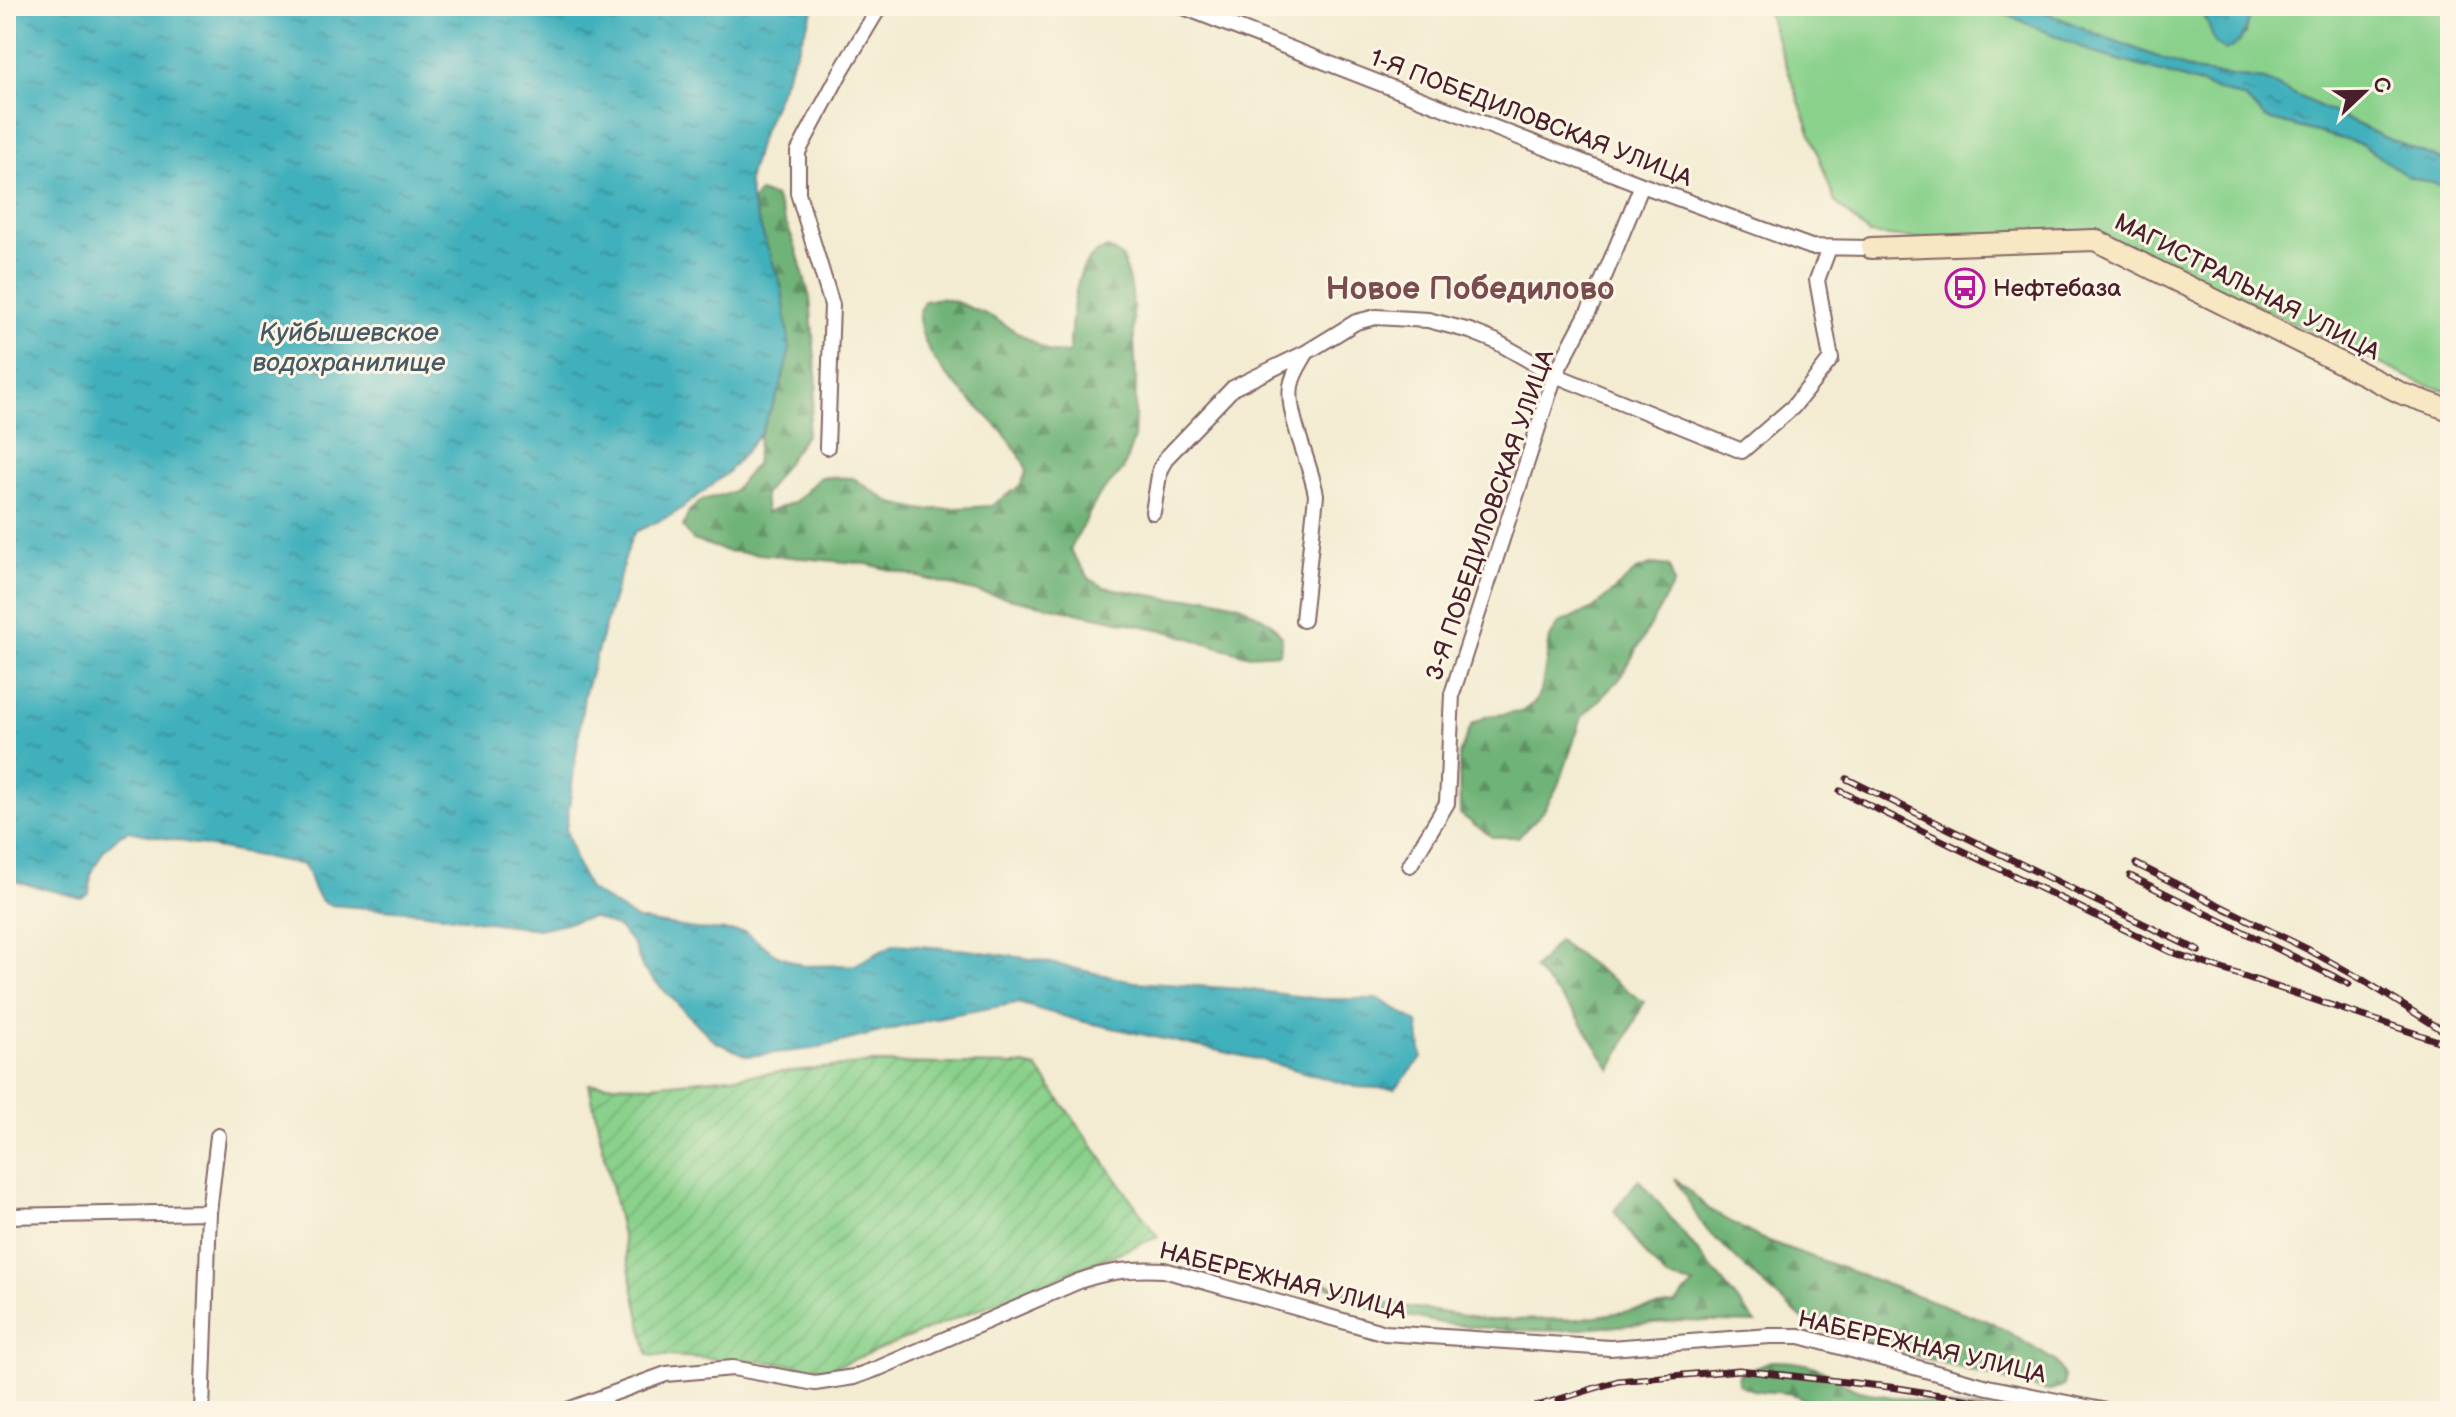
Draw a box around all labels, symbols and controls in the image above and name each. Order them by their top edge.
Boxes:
street label: 1-Я ПОБЕДИЛОВСКАЯ УЛИЦА [1366,43,1696,193]
north arrow [2324,52,2404,132]
text: С [2366,73,2397,97]
street label: МАГИСТРАЛЬНАЯ УЛИЦА [2110,207,2385,367]
bus stop icon: Нефтебаза [1944,267,1986,309]
district label: Новое Победилово [1326,270,1614,309]
place label: Нефтебаза [1993,274,2121,303]
water label: Куйбышевское водохранилище [253,318,446,379]
street label: 3-Я ПОБЕДИЛОВСКАЯ УЛИЦА [1420,345,1560,684]
street label: НАБЕРЕЖНАЯ УЛИЦА [1156,1236,1410,1326]
street label: НАБЕРЕЖНАЯ УЛИЦА [1795,1304,2049,1390]

